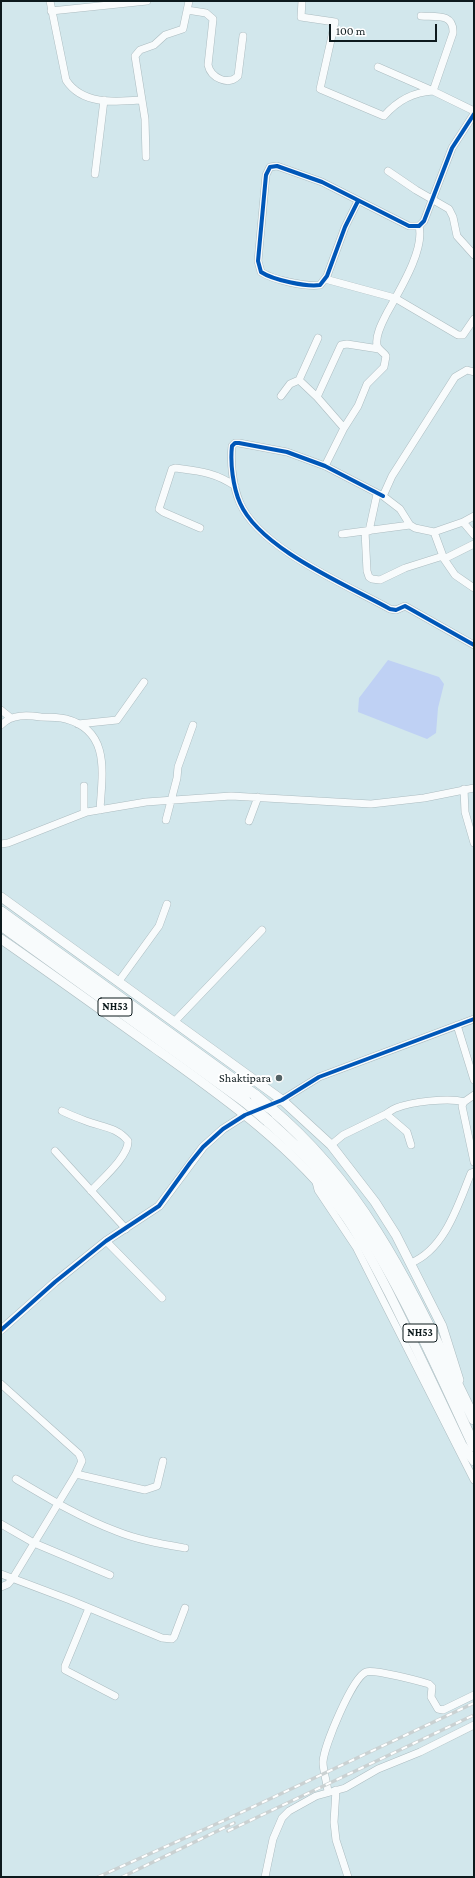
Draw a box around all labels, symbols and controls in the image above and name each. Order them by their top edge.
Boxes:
scale bar [331,16,439,42]
text: 100 m [336,24,365,38]
road number: NH53 [98,998,132,1016]
place label: Shaktipara [219,1071,271,1085]
marker: Shaktipara [274,1073,284,1083]
road number: NH53 [403,1324,437,1342]

